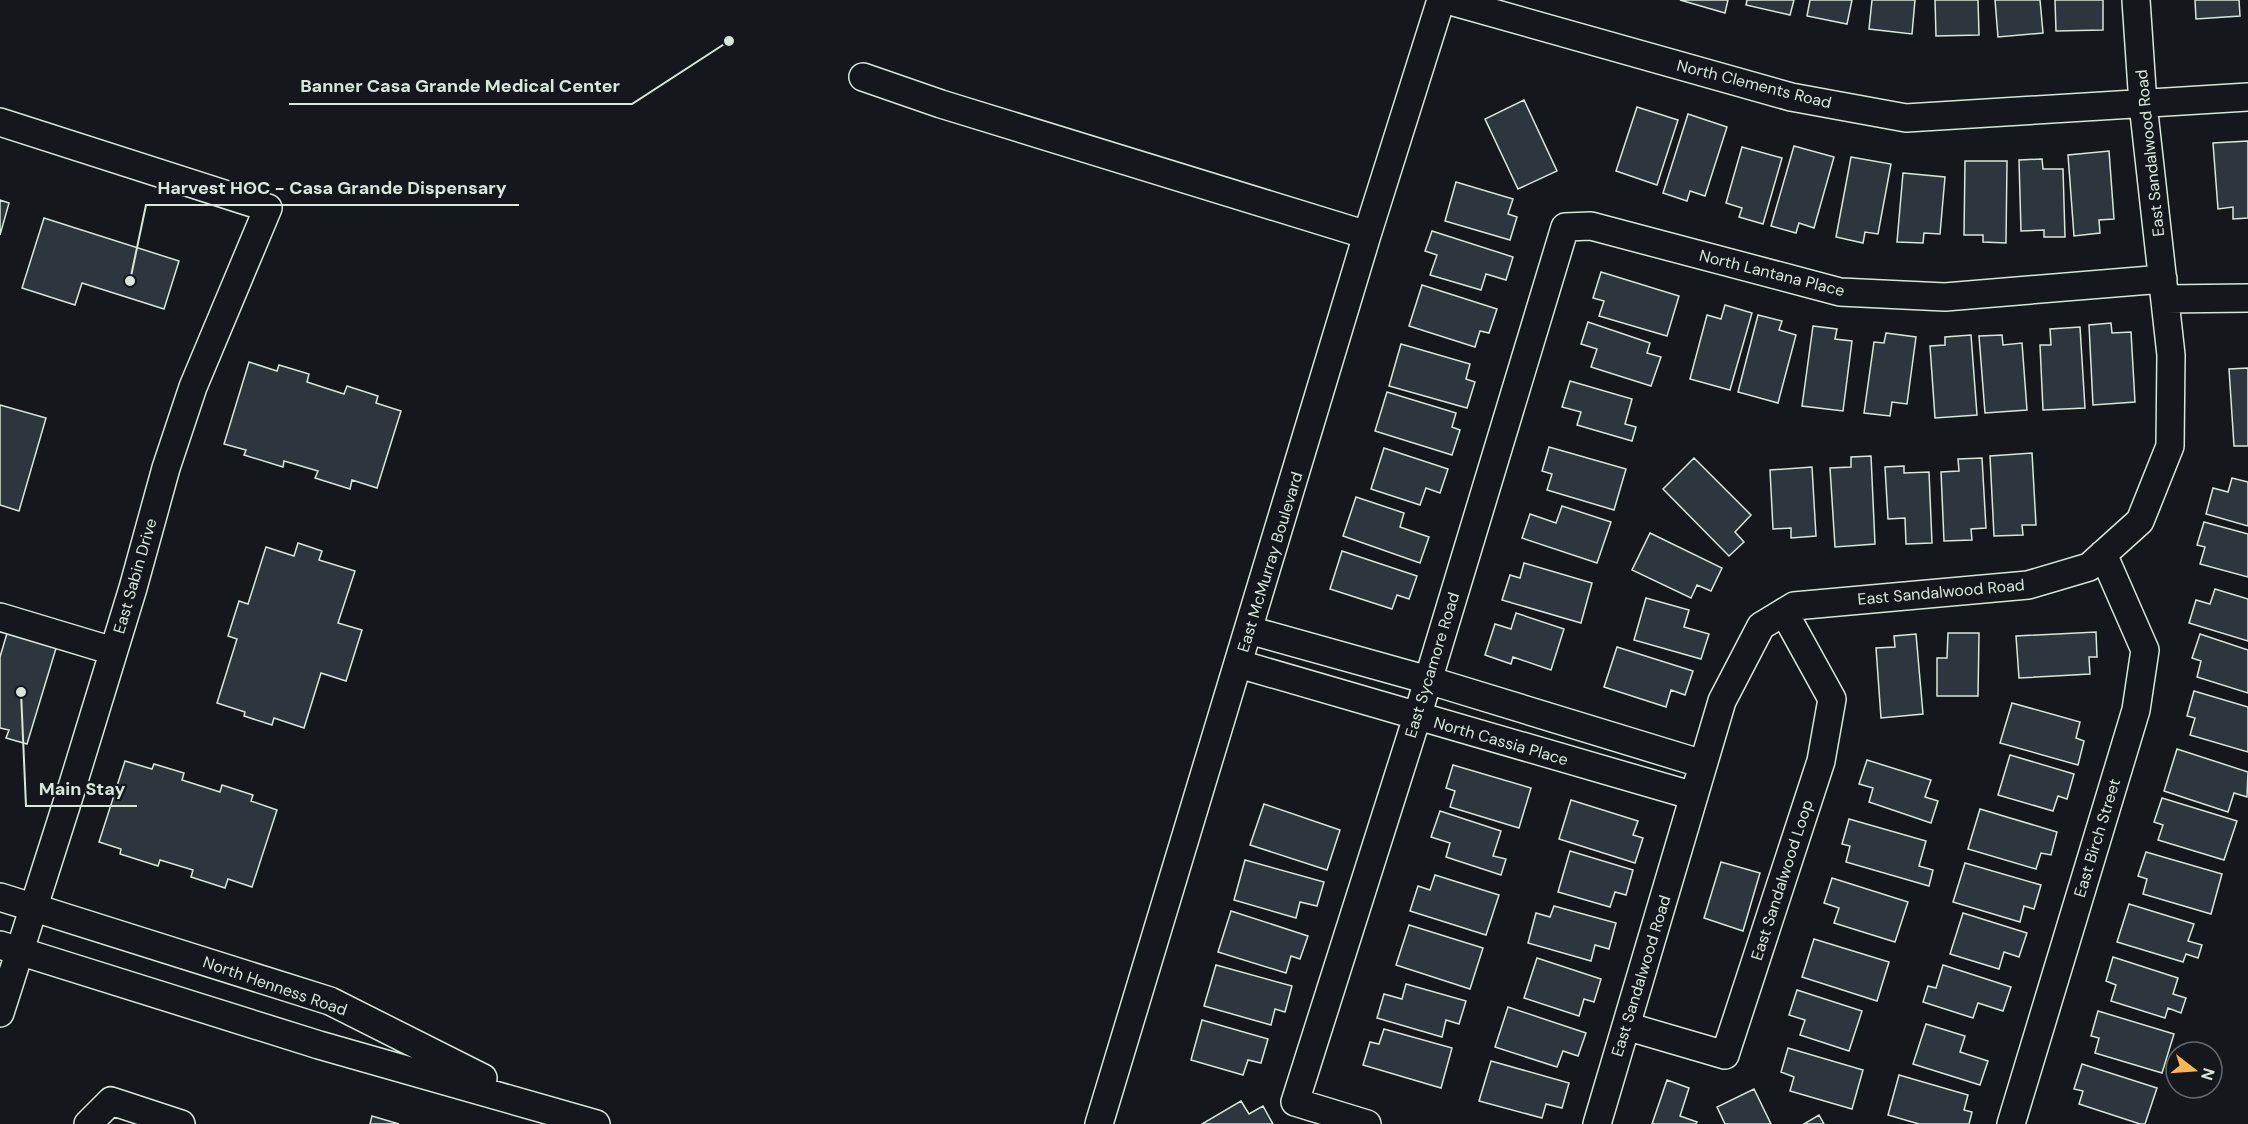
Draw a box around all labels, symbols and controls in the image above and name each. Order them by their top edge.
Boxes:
street label: North Clements Road [1674,55,1834,113]
callout: Banner Casa Grande Medical Center [289,68,632,104]
street label: East Sandalwood Road [2131,68,2169,238]
text: Banner Casa Grande Medical Center [300,74,620,98]
callout: Harvest HOC - Casa Grande Dispensary [146,169,519,205]
text: Harvest HOC - Casa Grande Dispensary [157,176,507,200]
street label: North Lantana Place [1697,245,1847,301]
street label: East McMurray Boulevard [1233,469,1307,655]
street label: East Sabin Drive [108,516,162,636]
street label: East Sandalwood Road [1856,574,2026,610]
street label: East Sycamore Road [1400,590,1464,740]
street label: North Cassia Place [1431,712,1571,770]
callout: Main Stay [26,770,137,806]
street label: East Birch Street [2069,776,2125,900]
text: Main Stay [39,777,125,801]
street label: East Sandalwood Loop [1746,797,1818,963]
street label: East Sandalwood Road [1606,893,1676,1059]
street label: North Henness Road [200,951,350,1021]
north arrow [2164,1040,2224,1100]
text: N [2196,1066,2220,1083]

